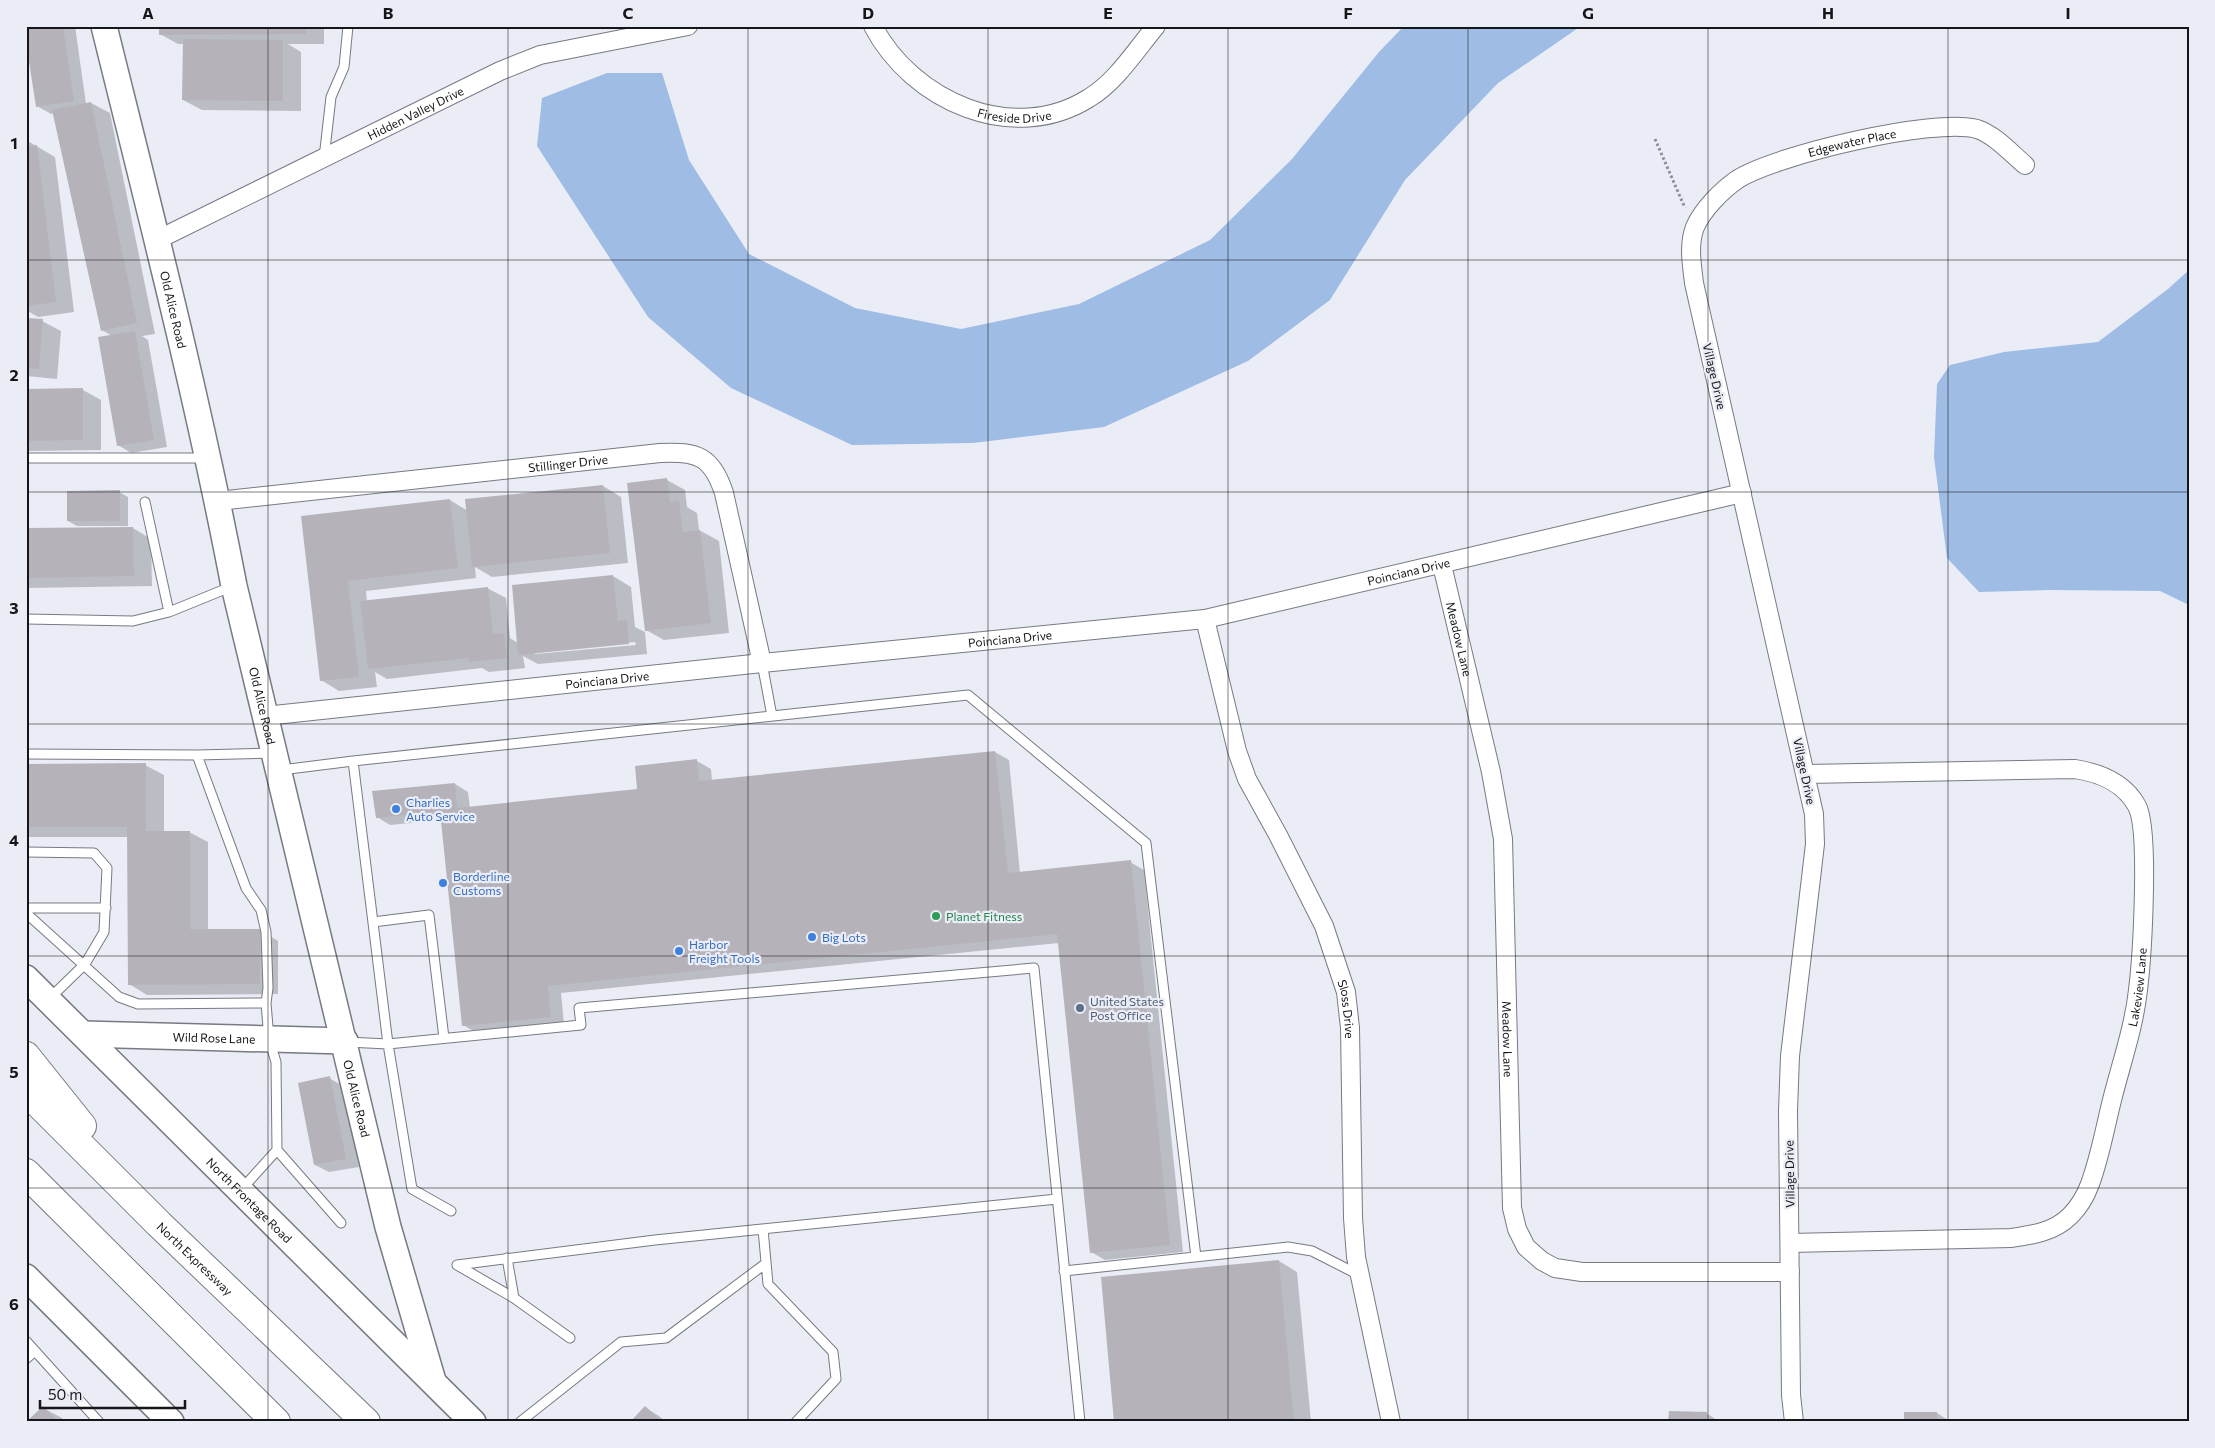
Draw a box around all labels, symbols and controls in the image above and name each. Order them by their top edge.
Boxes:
text: A [142,3,154,22]
text: B [383,3,394,22]
text: C [623,3,634,22]
text: D [862,3,874,22]
text: E [1103,3,1113,22]
text: F [1343,3,1353,22]
text: G [1582,3,1594,22]
text: H [1822,3,1834,22]
text: I [2065,3,2071,22]
street label: Hidden Valley Drive [365,83,466,142]
street label: Fireside Drive [976,105,1053,125]
street label: Edgewater Place [1806,126,1897,159]
text: 1 [10,133,18,152]
street label: Old Alice Road [158,269,190,350]
street label: Village Drive [1701,341,1729,411]
text: 2 [9,365,19,384]
street label: Stillinger Drive [527,452,608,474]
street label: Poinciana Drive [1366,555,1451,588]
text: 3 [9,598,19,617]
street label: Meadow Lane [1444,600,1475,678]
street label: Poinciana Drive [967,627,1053,650]
street label: Old Alice Road [247,665,279,746]
street label: Poinciana Drive [564,668,650,691]
street label: Village Drive [1791,736,1819,806]
place label: Charlies Auto Service [406,795,475,823]
marker: Charlies Auto Service [390,803,402,815]
text: 4 [9,830,19,849]
place label: Borderline Customs [453,869,510,897]
marker: Borderline Customs [437,877,449,889]
place label: Planet Fitness [946,909,1022,923]
marker: Planet Fitness [930,910,942,922]
place label: Big Lots [822,930,866,944]
marker: Big Lots [806,931,818,943]
place label: Harbor Freight Tools [689,937,760,965]
marker: Harbor Freight Tools [673,945,685,957]
street label: Lakeview Lane [2125,947,2149,1028]
street label: Sloss Drive [1335,978,1357,1039]
place label: United States Post Office [1090,994,1164,1022]
street label: Meadow Lane [1500,1001,1516,1077]
marker: United States Post Office [1074,1002,1086,1014]
street label: Wild Rose Lane [172,1029,256,1046]
street label: Old Alice Road [341,1058,373,1139]
text: 5 [9,1062,19,1081]
street label: Village Drive [1781,1140,1797,1208]
street label: North Frontage Road [204,1155,295,1245]
street label: North Expressway [154,1219,236,1298]
text: 6 [9,1294,19,1313]
scale bar [40,1378,185,1410]
text: 50 m [48,1385,82,1403]

